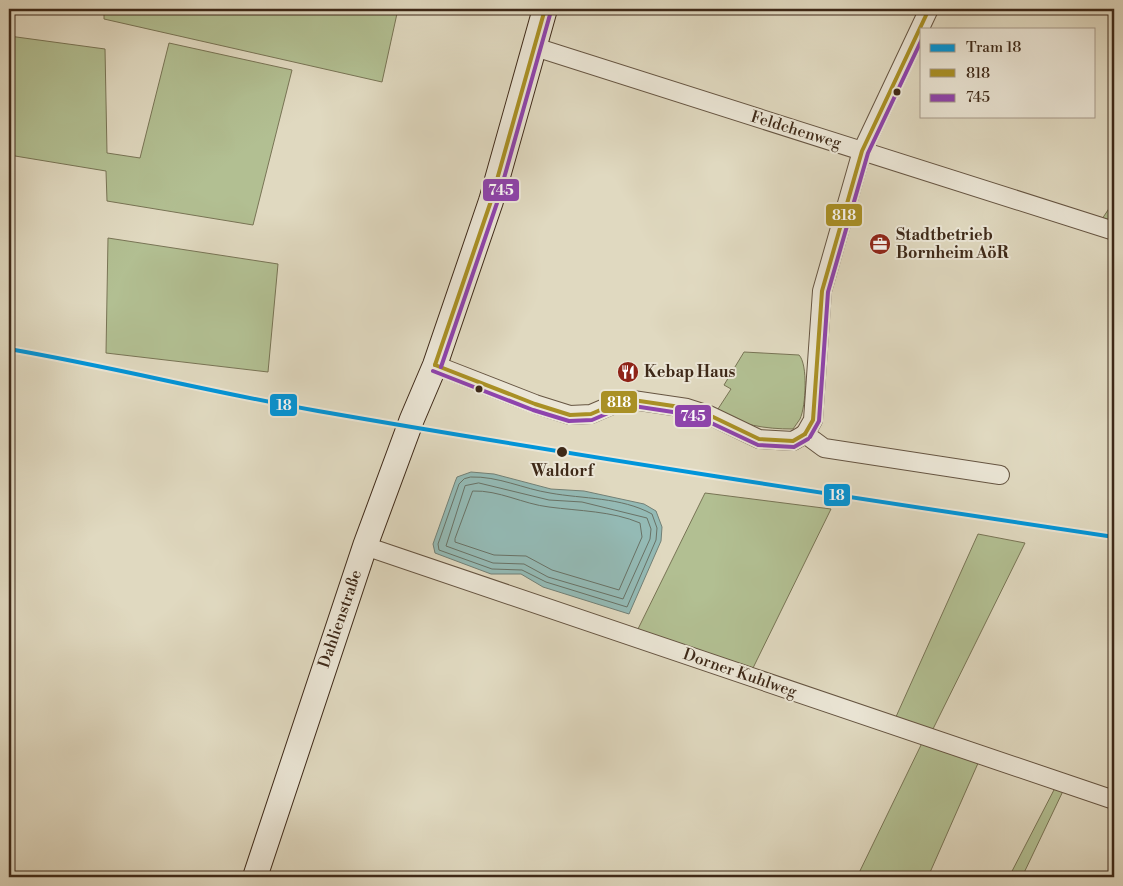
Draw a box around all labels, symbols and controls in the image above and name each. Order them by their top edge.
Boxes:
legend [920,28,1096,118]
text: Tram 18 [966,38,1022,57]
text: 818 [966,64,990,83]
unlabelled marker [892,87,902,97]
text: 745 [966,88,990,107]
street label: Feldchenweg [748,107,844,153]
line badge: 745 [482,178,520,202]
text: 745 [488,182,514,200]
line badge: 818 [825,203,863,227]
text: 818 [832,207,856,225]
place label: Stadtbetrieb Bornheim AöR [896,225,1010,263]
office icon: Stadtbetrieb Bornheim AöR [868,232,892,256]
restaurant icon: Kebap Haus [616,360,640,384]
place label: Kebap Haus [644,362,735,382]
unlabelled marker [474,384,484,394]
line badge: 818 [600,390,638,414]
line badge: 18 [269,393,298,417]
text: 818 [607,394,631,412]
text: 18 [276,397,292,415]
line badge: 745 [674,404,712,428]
text: 745 [680,408,706,426]
marker: Waldorf [555,445,569,459]
place label: Waldorf [530,461,596,481]
line badge: 18 [823,483,851,507]
text: 18 [829,487,845,505]
street label: Dahlienstraße [314,567,366,671]
street label: Dorner Kuhlweg [680,644,800,702]

